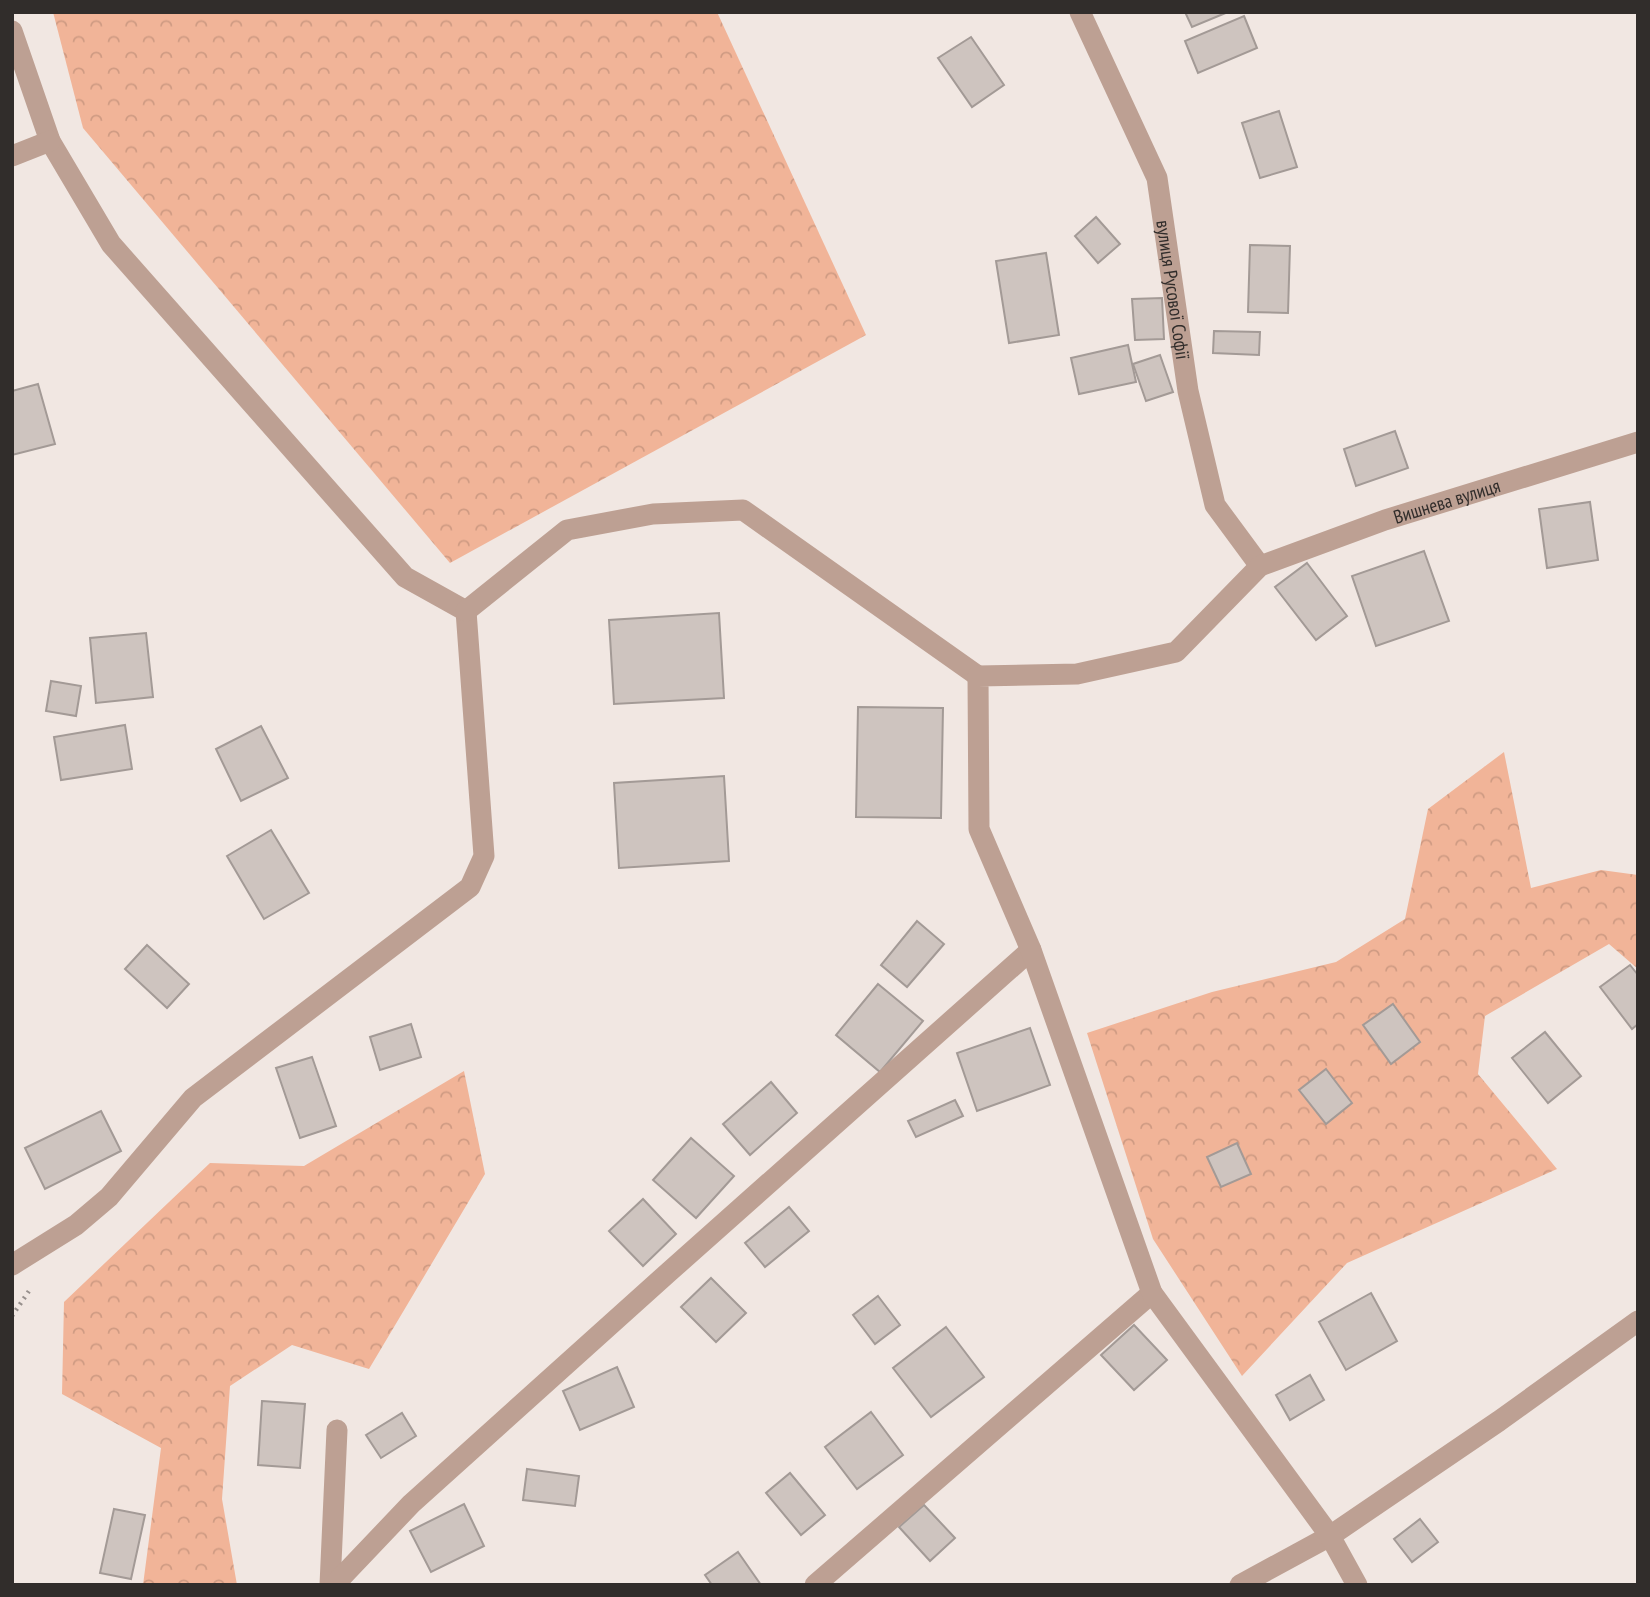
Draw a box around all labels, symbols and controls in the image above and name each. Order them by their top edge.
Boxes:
street label: вулиця Русової Софії [1151,219,1195,361]
street label: Вишнева вулиця [1390,473,1503,529]

